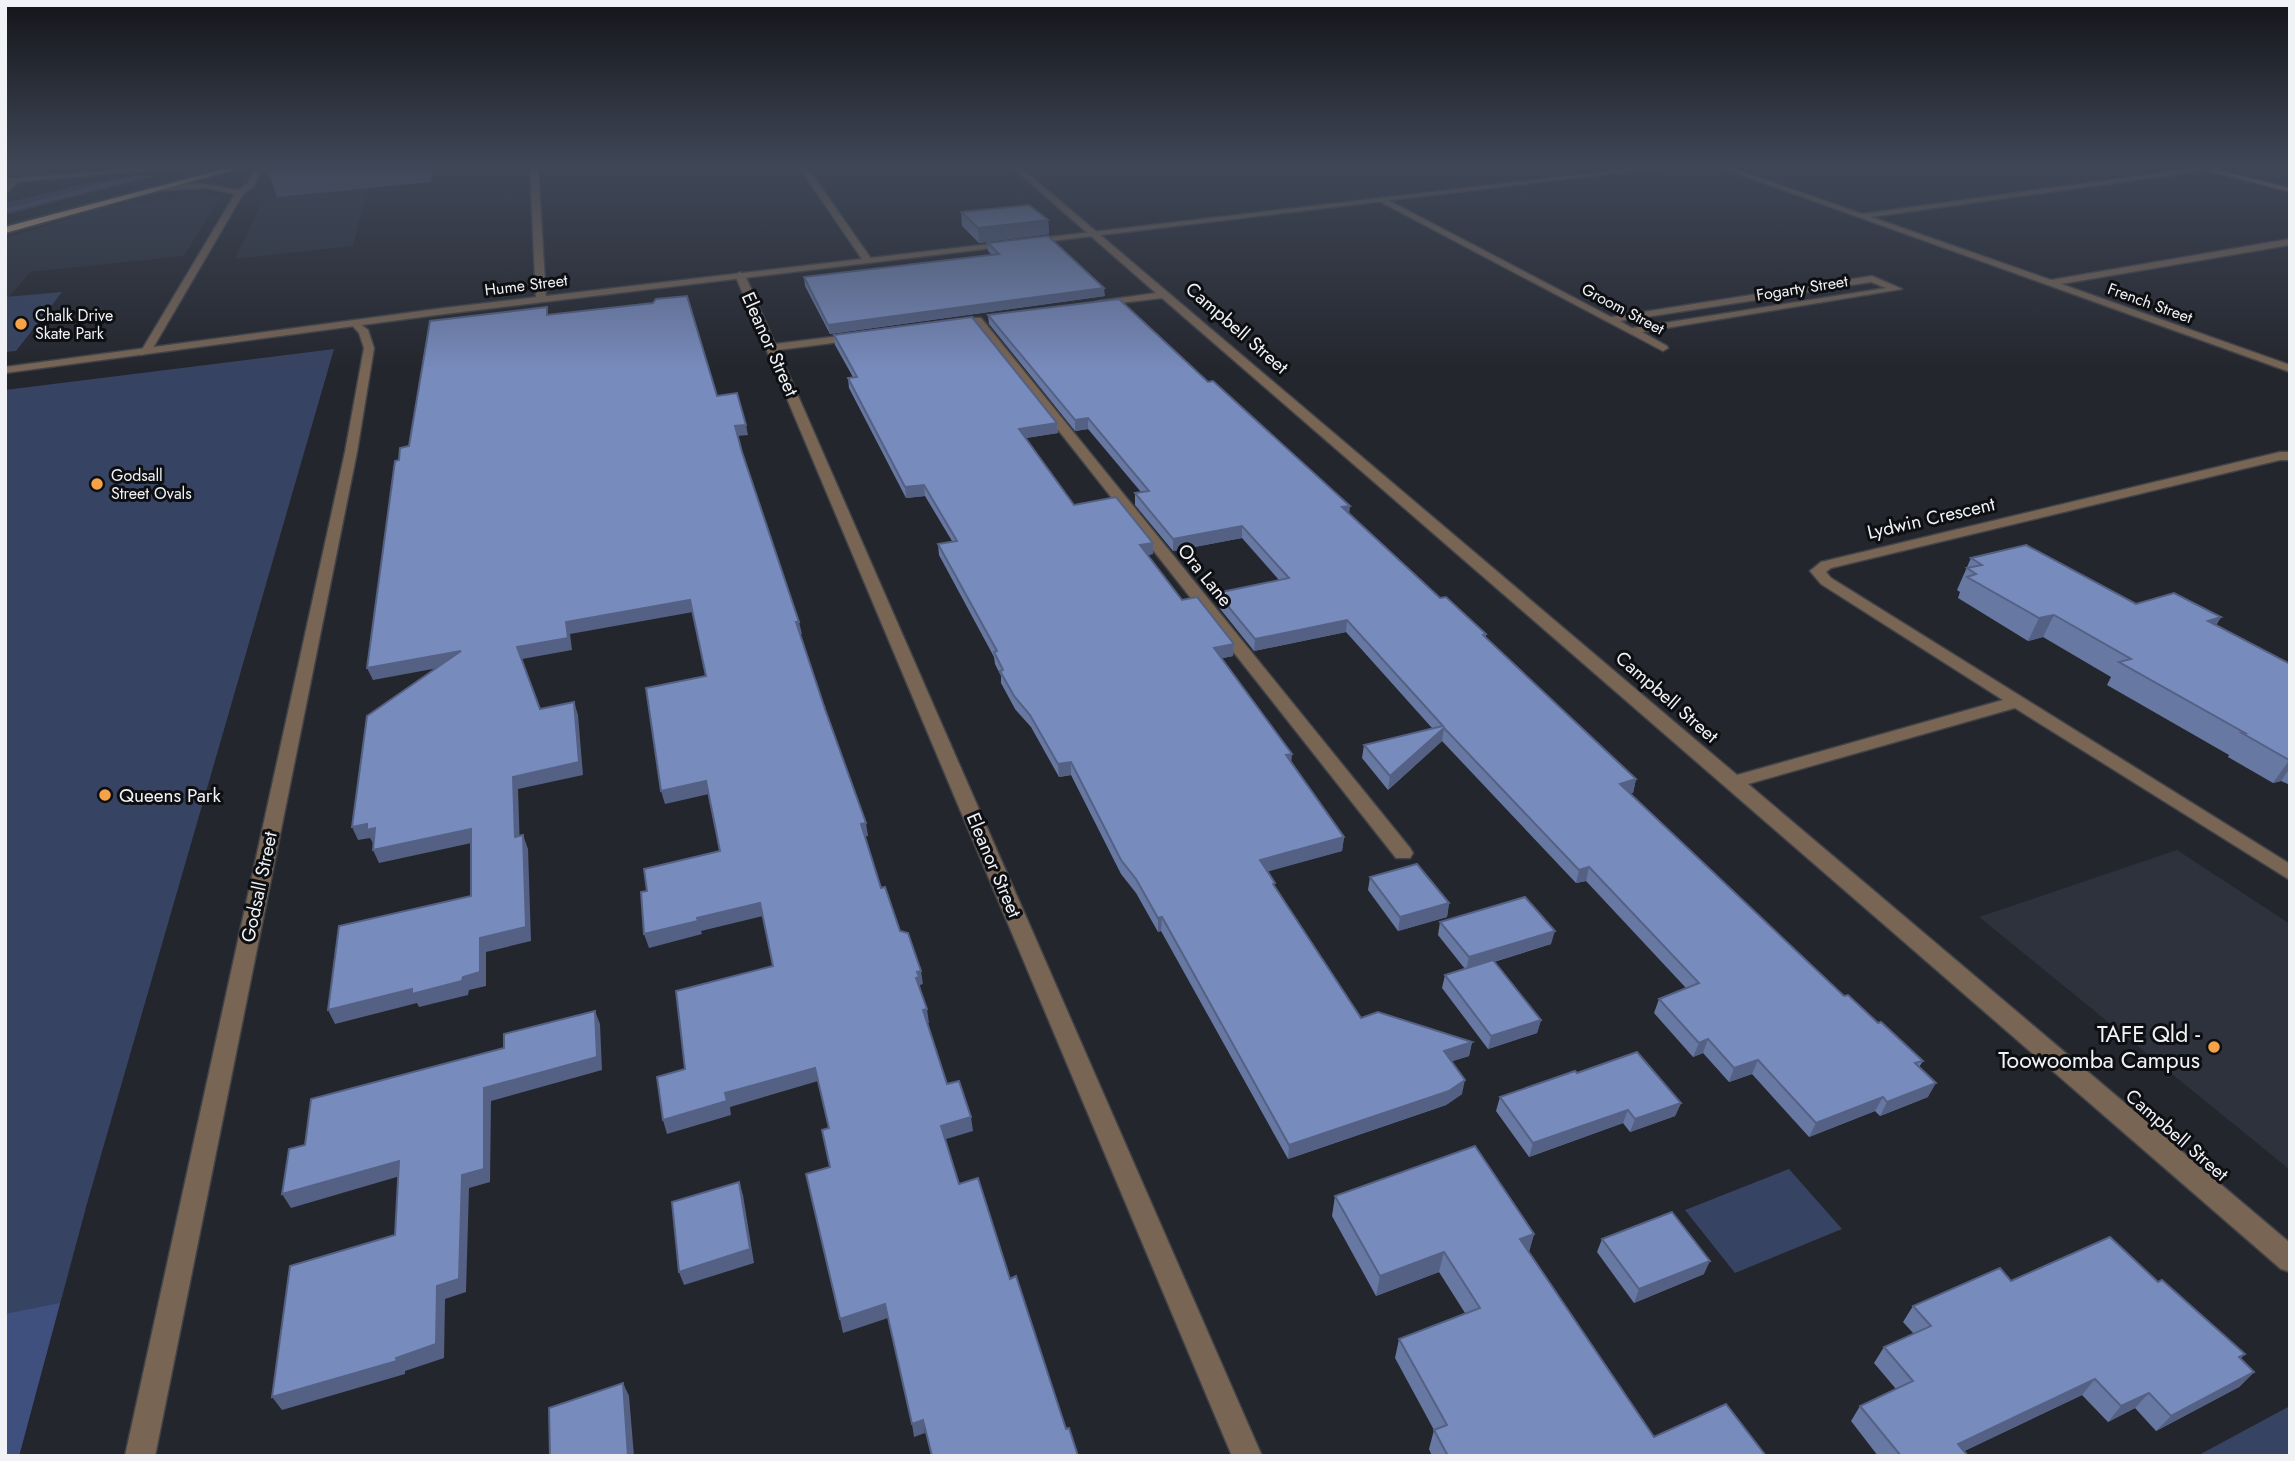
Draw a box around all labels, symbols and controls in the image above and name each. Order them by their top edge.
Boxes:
street label: Hume Street [483,268,569,302]
street label: Fogarty Street [1755,269,1850,307]
street label: Campbell Street [1180,276,1295,381]
street label: French Street [2104,277,2196,329]
street label: Groom Street [1578,278,1669,340]
street label: Eleanor Street [735,288,805,401]
place label: Chalk Drive Skate Park [35,304,113,345]
marker: Chalk Drive Skate Park [13,316,29,332]
place label: Godsall Street Ovals [111,464,192,505]
marker: Godsall Street Ovals [89,476,105,492]
street label: Lydwin Crescent [1864,490,1998,546]
street label: Ora Lane [1171,538,1239,612]
street label: Campbell Street [1610,645,1725,750]
place label: Queens Park [119,782,221,809]
marker: Queens Park [97,787,113,803]
street label: Eleanor Street [960,808,1028,922]
street label: Godsall Street [234,829,284,945]
place label: TAFE Qld - Toowoomba Campus [1998,1017,2200,1077]
marker: TAFE Qld - Toowoomba Campus [2206,1039,2222,1055]
street label: Campbell Street [2120,1083,2235,1188]

